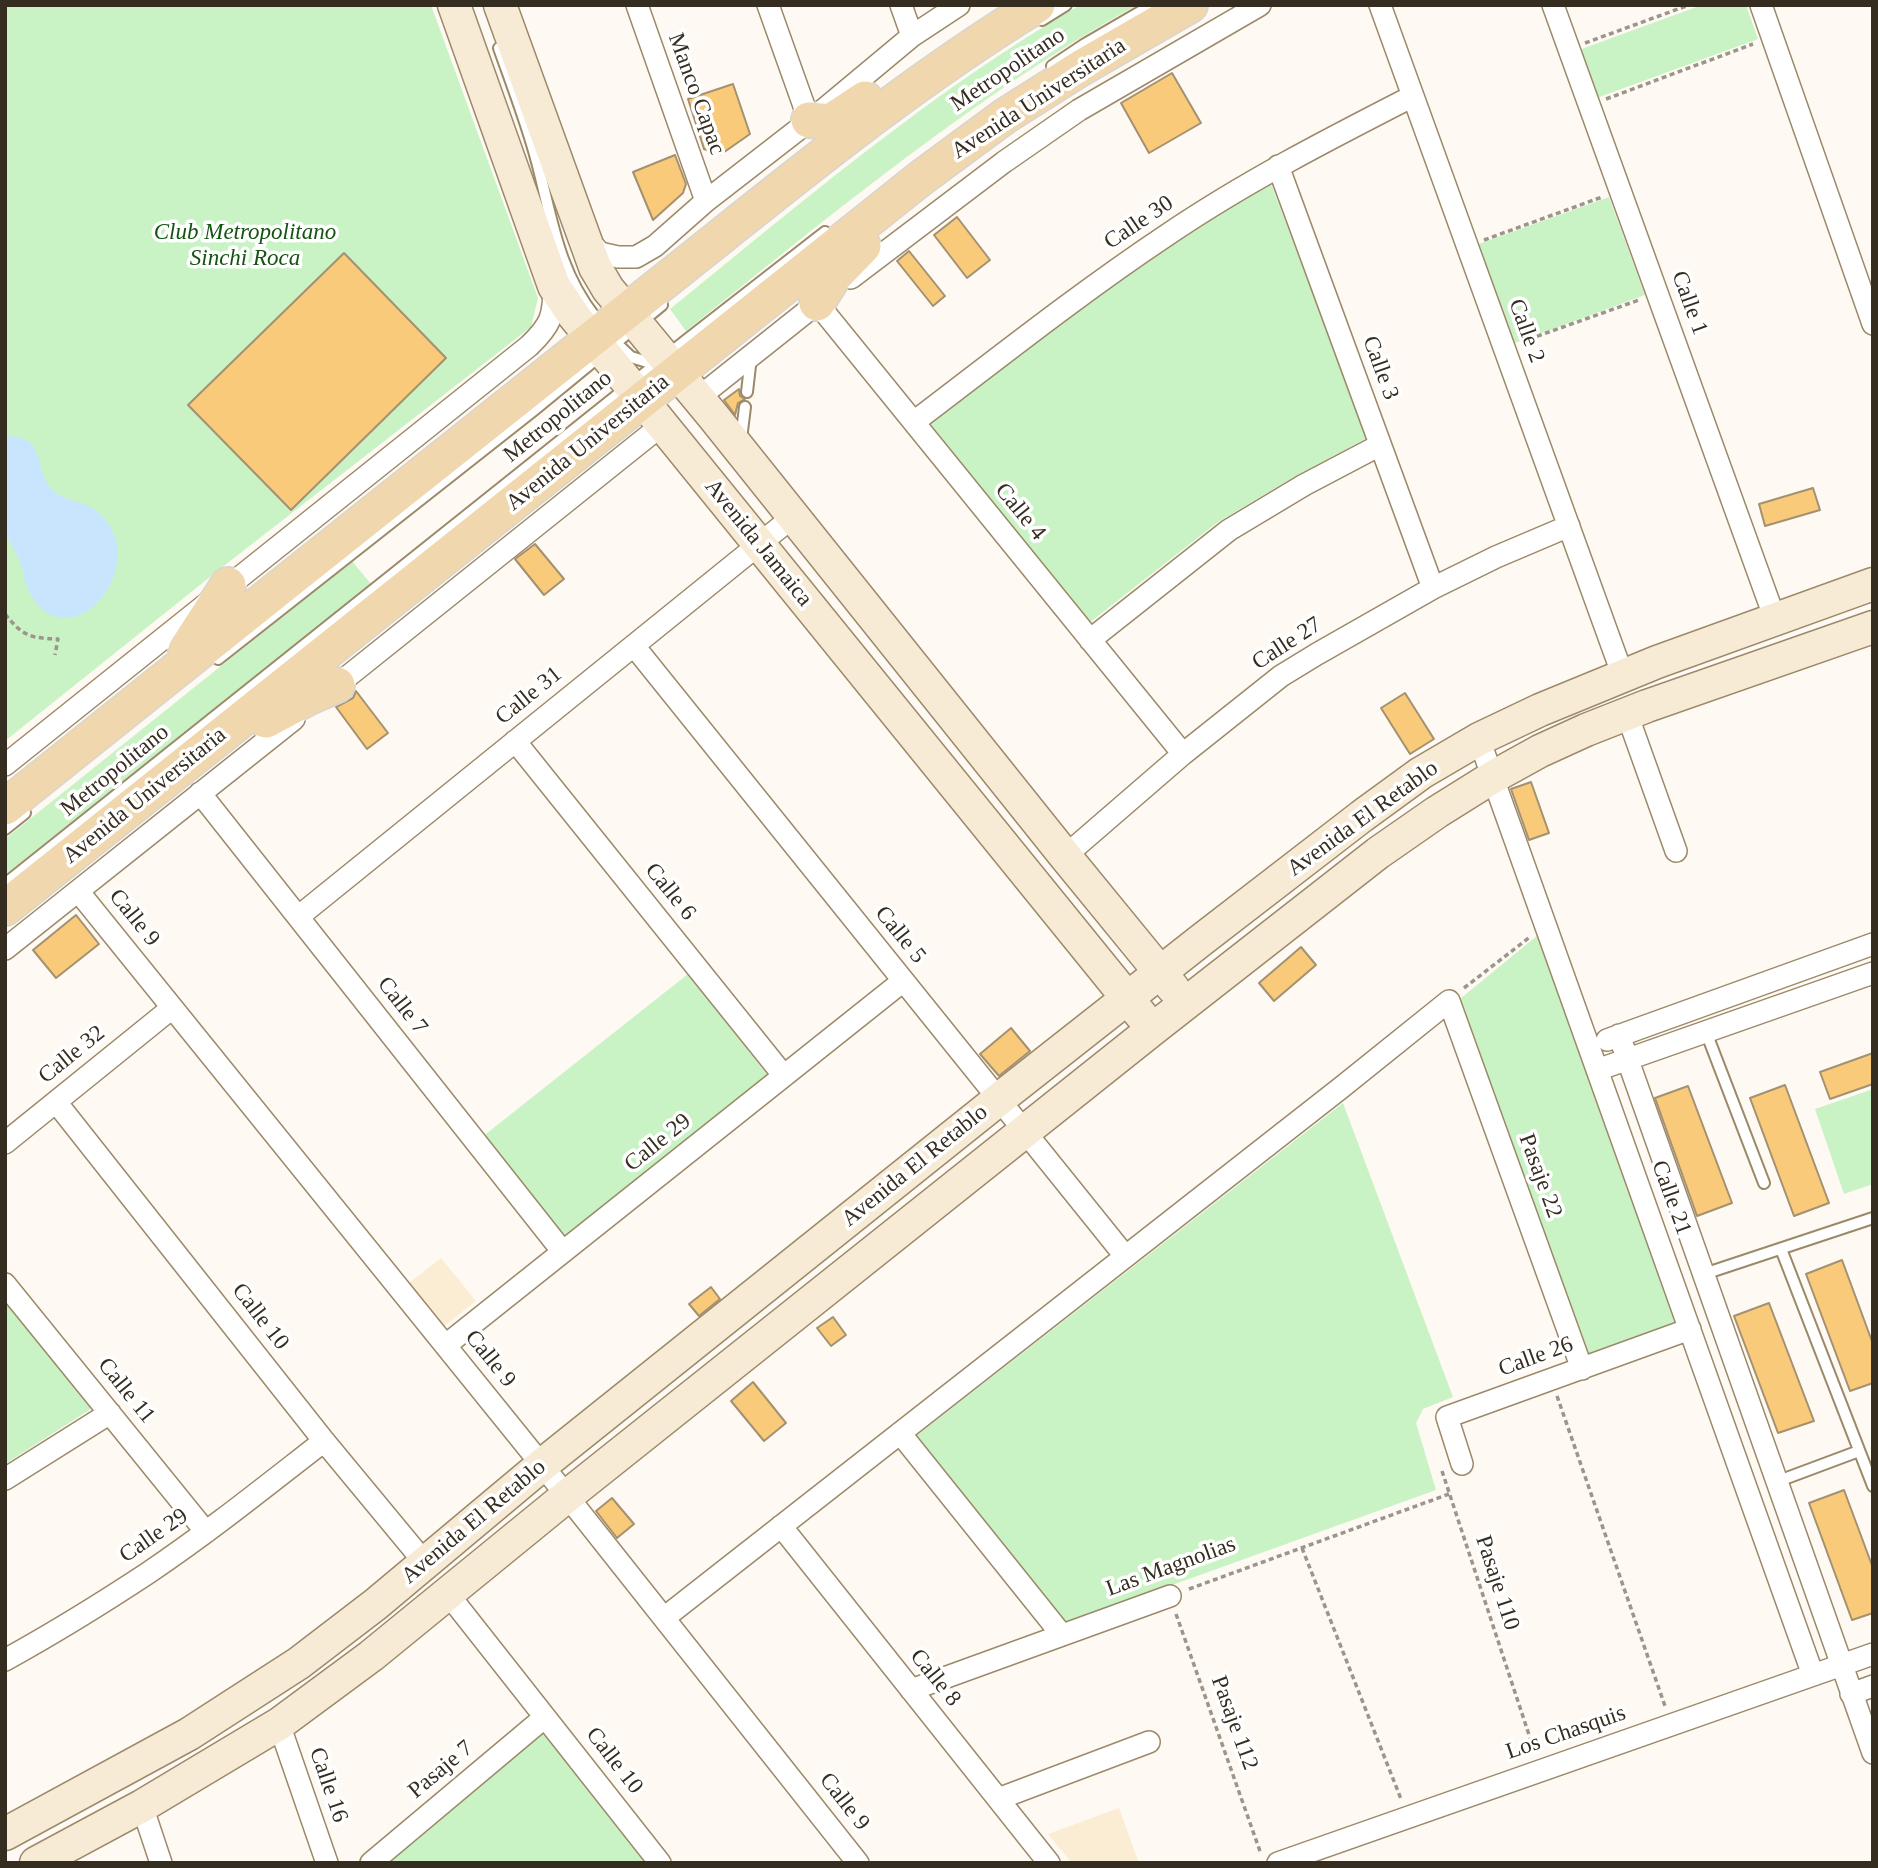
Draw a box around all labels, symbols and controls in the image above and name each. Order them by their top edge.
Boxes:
street label: Metropolitano [946,22,1070,118]
street label: Manco Capac [661,30,731,158]
street label: Avenida Universitaria [947,32,1131,166]
street label: Calle 30 [1099,190,1179,256]
park label: Club Metropolitano Sinchi Roca [154,219,336,273]
street label: Calle 1 [1665,267,1713,339]
street label: Calle 2 [1502,295,1550,367]
street label: Calle 3 [1356,332,1404,404]
street label: Metropolitano [498,365,618,469]
street label: Avenida Universitaria [501,369,675,517]
street label: Avenida Jamaica [698,474,818,612]
street label: Calle 4 [989,478,1051,546]
street label: Calle 27 [1247,611,1327,677]
street label: Calle 31 [490,661,568,731]
street label: Metropolitano [55,719,175,823]
street label: Avenida Universitaria [58,722,232,870]
street label: Avenida El Retablo [1282,755,1444,883]
street label: Calle 6 [639,858,701,926]
street label: Calle 9 [103,884,165,952]
street label: Calle 5 [869,901,931,969]
street label: Calle 7 [371,972,433,1040]
street label: Calle 32 [33,1020,111,1090]
street label: Avenida El Retablo [836,1099,994,1233]
street label: Calle 29 [619,1108,697,1178]
street label: Pasaje 22 [1512,1130,1568,1222]
street label: Calle 21 [1645,1157,1697,1239]
street label: Calle 10 [225,1278,295,1356]
street label: Calle 9 [459,1325,521,1393]
street label: Calle 26 [1495,1331,1577,1383]
street label: Calle 11 [91,1353,161,1429]
street label: Avenida El Retablo [396,1454,552,1590]
street label: Calle 29 [114,1503,194,1569]
street label: Las Magnolias [1102,1531,1240,1603]
street label: Pasaje 110 [1469,1532,1525,1634]
street label: Calle 8 [904,1644,966,1712]
street label: Pasaje 112 [1204,1672,1264,1774]
street label: Los Chasquis [1503,1700,1629,1766]
street label: Calle 10 [579,1722,649,1800]
street label: Pasaje 7 [403,1735,479,1805]
street label: Calle 16 [302,1744,354,1826]
street label: Calle 9 [813,1768,875,1836]

